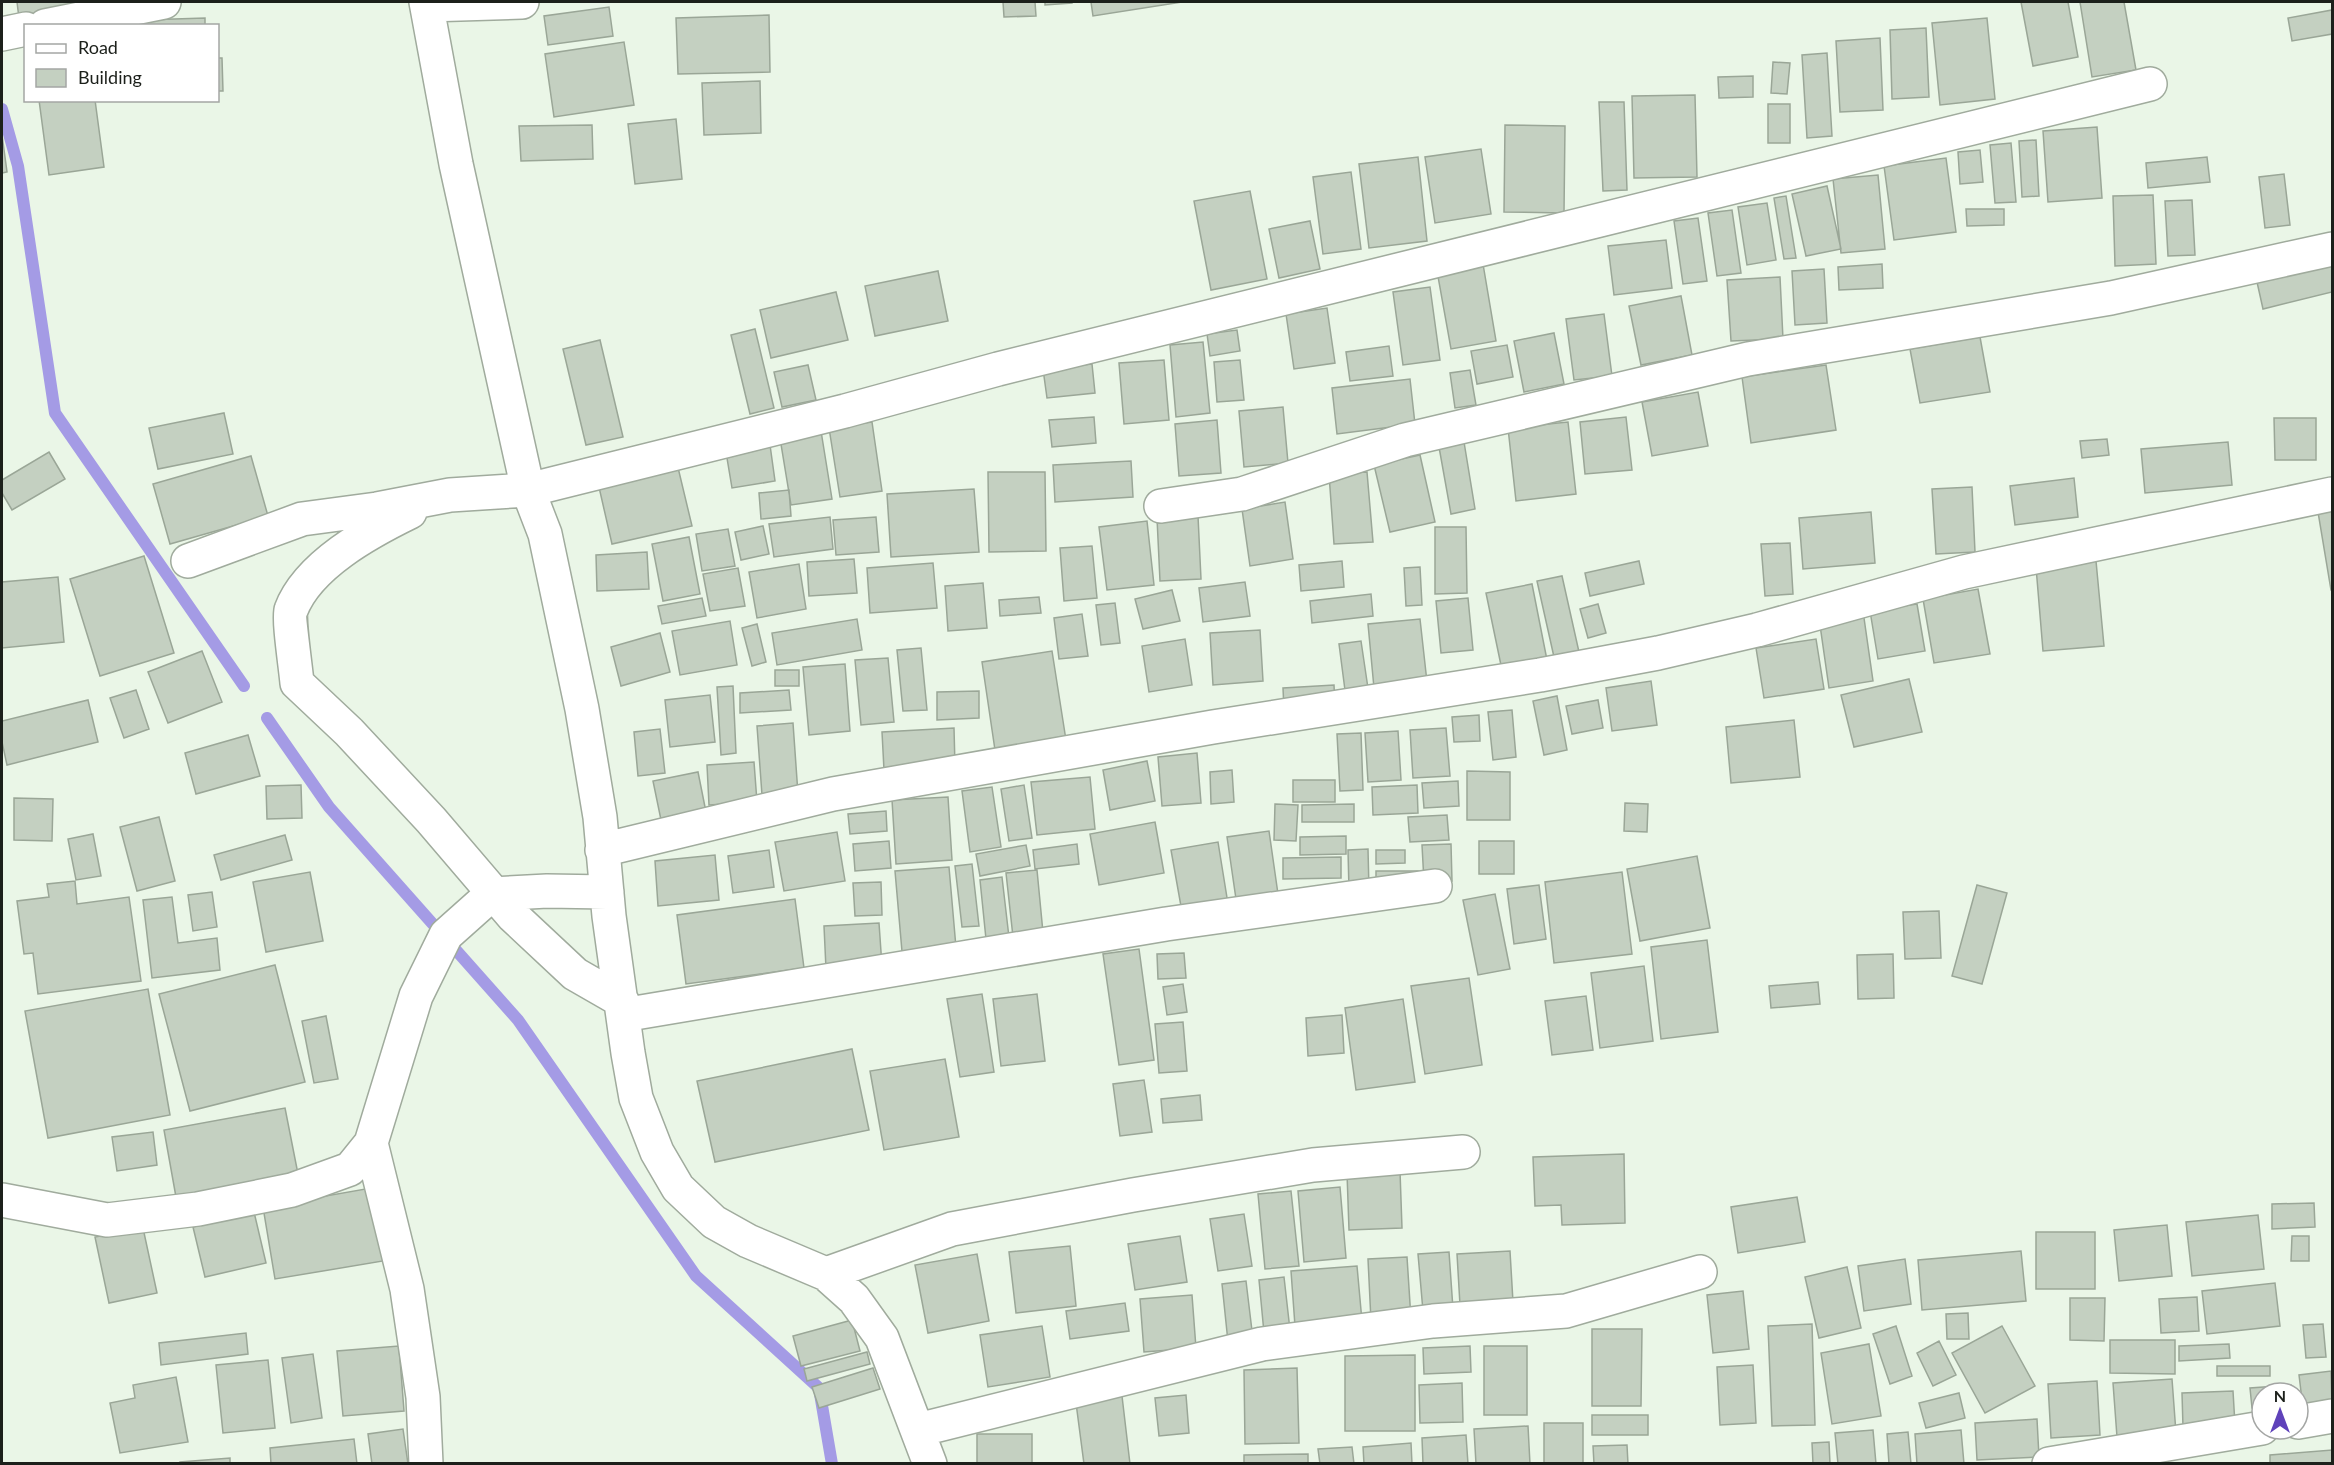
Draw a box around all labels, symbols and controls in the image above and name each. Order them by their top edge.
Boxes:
legend [24,24,219,102]
text: Road [78,36,118,58]
text: Building [78,66,142,88]
north arrow [2250,1381,2310,1441]
text: N [2274,1386,2286,1405]

